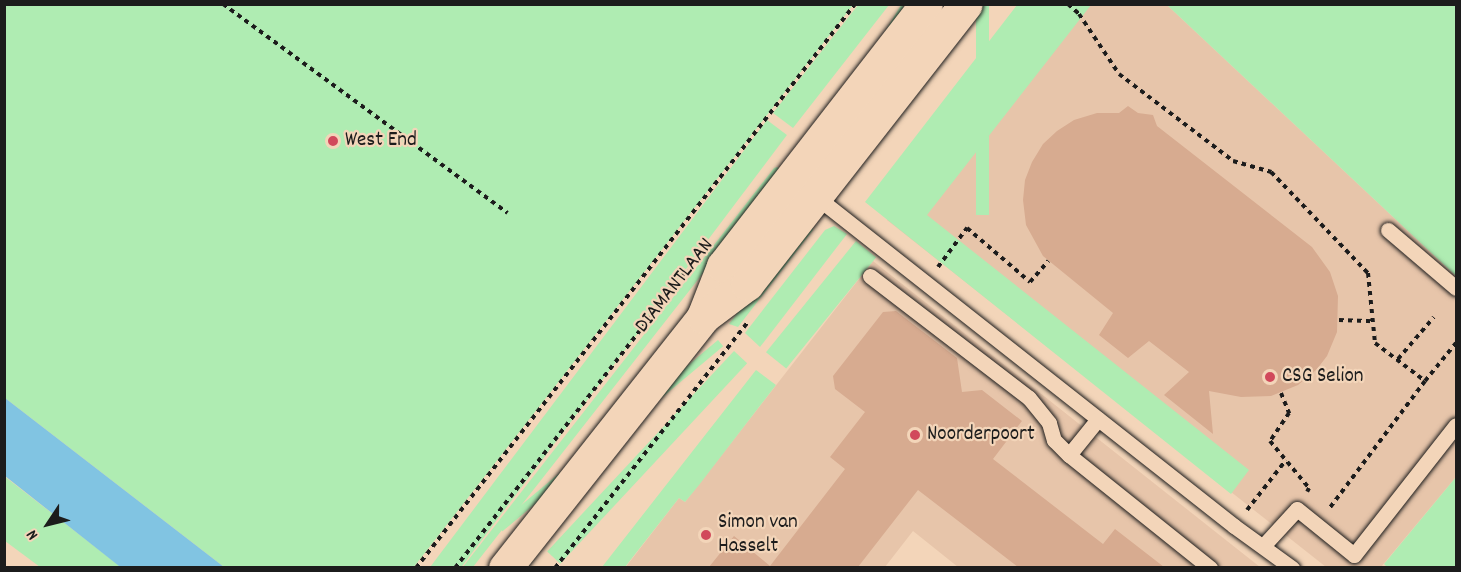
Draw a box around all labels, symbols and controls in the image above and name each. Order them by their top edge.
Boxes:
place label: West End [345,128,417,154]
marker: West End [326,134,340,148]
street label: DIAMANTLAAN [630,234,720,338]
place label: CSG Selion [1282,364,1363,390]
marker: CSG Selion [1263,370,1277,384]
place label: Noorderpoort [927,422,1035,448]
marker: Noorderpoort [908,428,922,442]
north arrow [18,494,78,554]
place label: Simon van Hasselt [718,510,798,560]
text: N [21,525,45,544]
marker: Simon van Hasselt [699,528,713,542]

